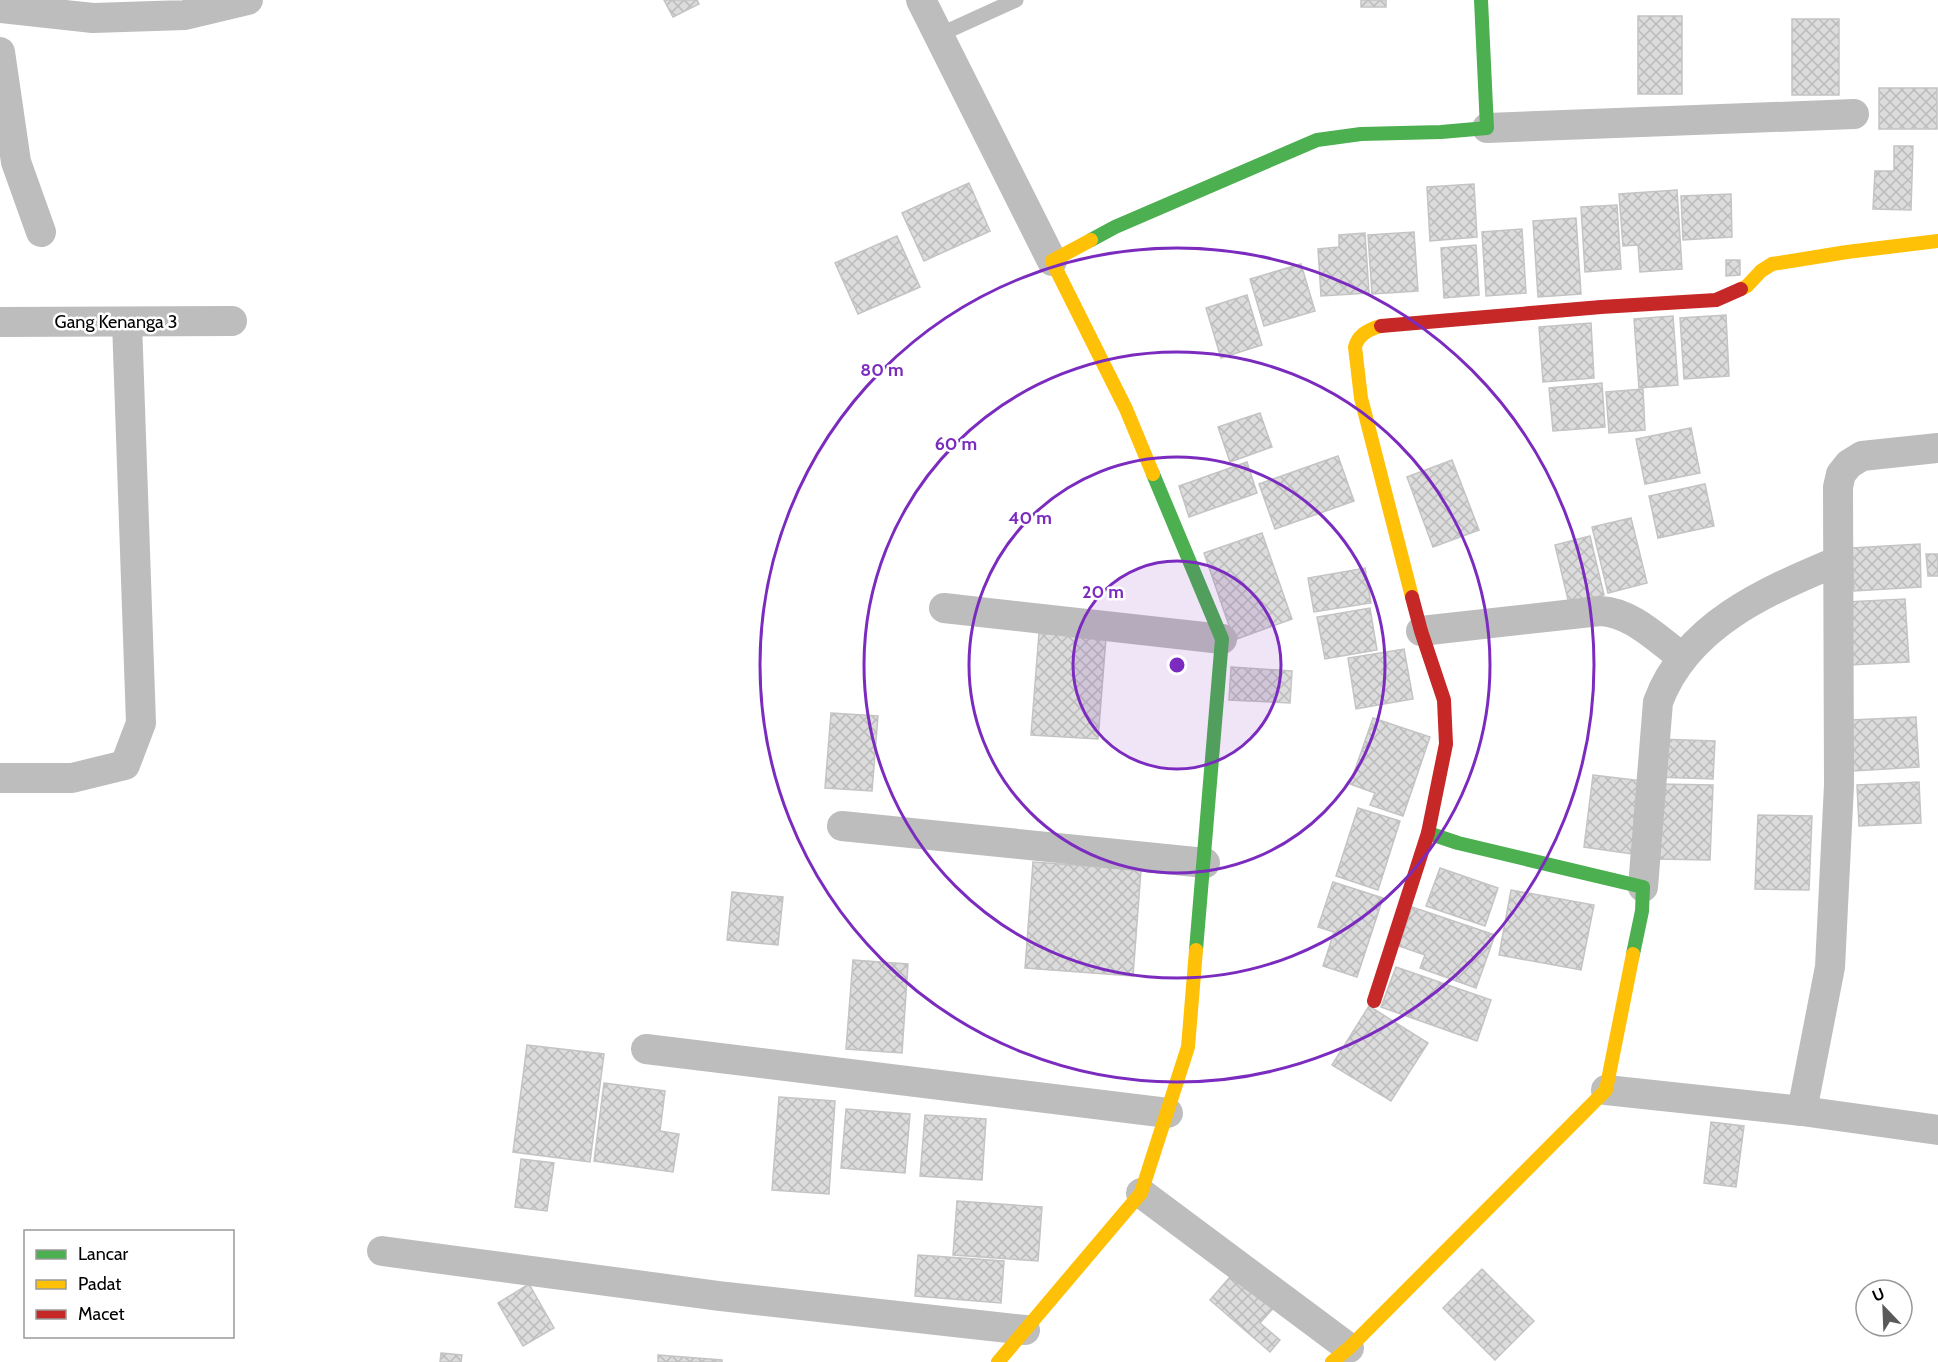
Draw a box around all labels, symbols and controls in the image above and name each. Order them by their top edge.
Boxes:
street label: Gang Kenanga 3 [55,311,177,333]
text: 80 m [860,359,904,381]
text: 60 m [935,433,977,455]
text: 40 m [1008,507,1052,529]
text: 20 m [1082,581,1124,603]
centre of rings [1167,655,1187,675]
legend [24,1230,234,1338]
text: Lancar [78,1243,129,1265]
text: Padat [78,1273,121,1295]
north arrow [1854,1278,1914,1338]
text: U [1869,1284,1887,1306]
text: Macet [78,1303,124,1325]

